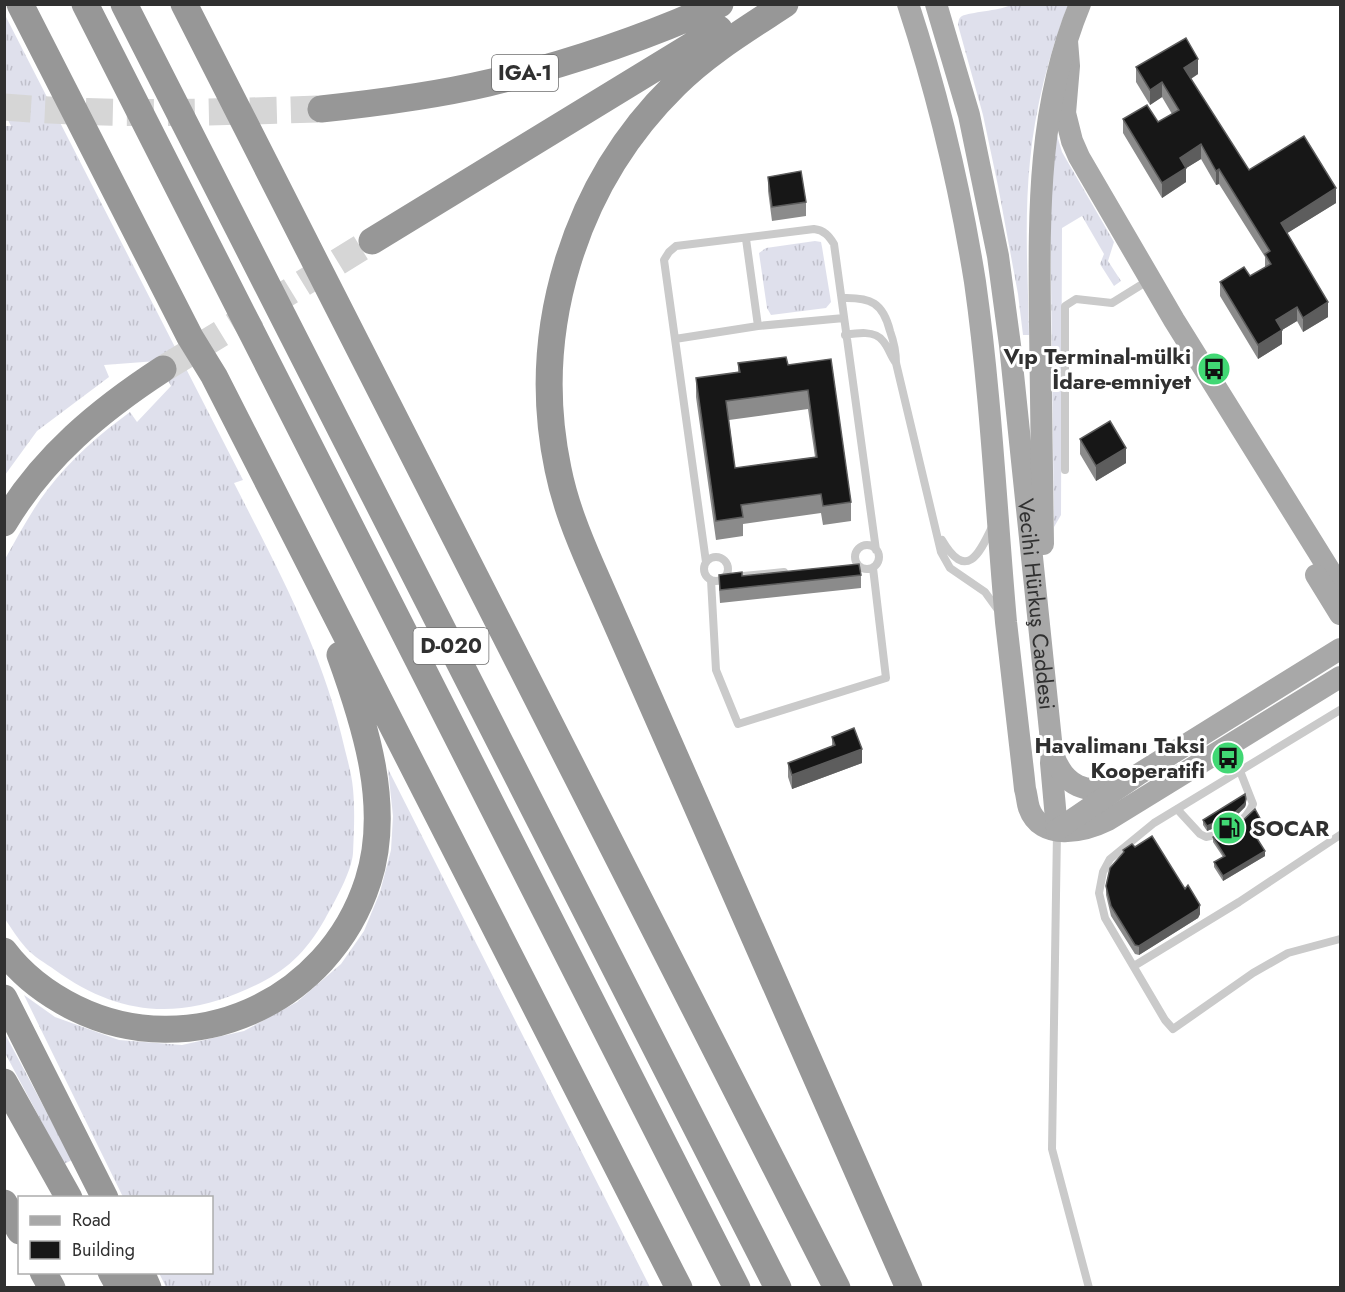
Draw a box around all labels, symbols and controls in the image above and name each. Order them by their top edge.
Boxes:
road number: IGA-1 [492,55,558,91]
place label: Vıp Terminal-mülki İdare-emniyet [1002,340,1191,397]
bus stop icon: Vıp Terminal-mülki İdare-emniyet [1196,351,1232,387]
street label: Vecihi Hürkuş Caddesi [1010,497,1064,711]
road number: D-020 [414,628,488,664]
place label: Havalimanı Taksi Kooperatifi [1034,729,1205,786]
bus stop icon: Havalimanı Taksi Kooperatifi [1210,740,1246,776]
fuel station icon: SOCAR [1211,810,1247,846]
place label: SOCAR [1252,812,1330,844]
legend [18,1196,213,1274]
text: Road [72,1207,111,1233]
text: Building [72,1237,135,1263]

